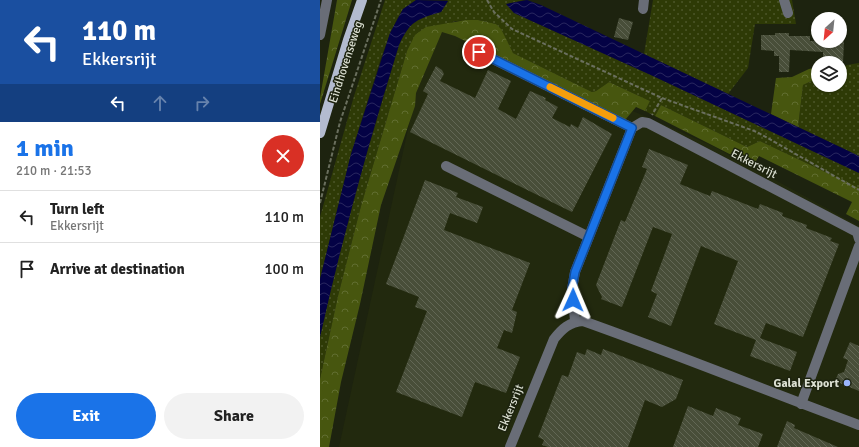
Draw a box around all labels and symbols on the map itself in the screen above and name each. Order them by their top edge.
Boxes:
north arrow [811,12,847,48]
street label: Eindhovenseweg [326,19,366,105]
pin [462,35,496,69]
street label: Ekkersrijt [728,146,780,182]
position arrow [552,279,594,321]
place label: Galal Export [774,376,839,391]
marker: Galal Export [842,378,852,388]
street label: Ekkersrijt [495,382,527,434]

